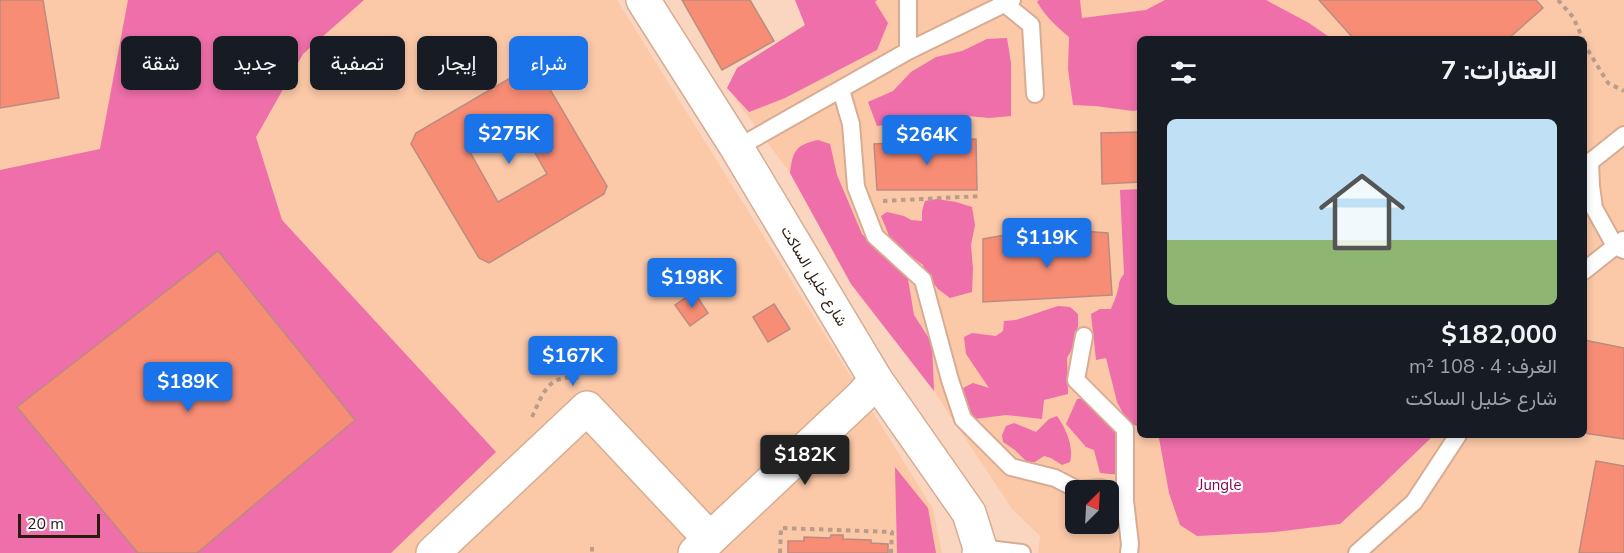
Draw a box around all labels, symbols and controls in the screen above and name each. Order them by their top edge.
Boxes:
chip: شقة [121,36,201,90]
chip: جديد [213,36,298,90]
chip: تصفية [310,36,405,90]
chip: إيجار [417,36,497,90]
chip: شراء [509,36,588,90]
text: العقارات: 7 [1441,53,1557,88]
icon: filters [1167,56,1200,89]
pin: $275K [467,114,551,165]
pin: $264K [885,115,969,166]
text: $275K [478,120,540,147]
text: $264K [896,121,958,148]
icon: home [1308,158,1416,266]
pin: $119K [1005,218,1089,269]
street label: شارع خليل الساكت [775,222,852,331]
text: $119K [1016,224,1078,251]
pin: $198K [650,258,734,309]
text: $198K [661,264,723,291]
text: $182,000 [1441,317,1557,352]
pin: $167K [531,336,615,387]
text: $167K [542,342,604,369]
text: الغرف: 4 · 108 m² [1409,353,1557,380]
pin: $189K [146,362,230,413]
text: $189K [157,368,219,395]
text: شارع خليل الساكت [1405,385,1557,412]
pin: $182K [763,435,847,486]
text: $182K [774,441,836,468]
park label: Jungle [1198,475,1241,495]
north arrow [1065,480,1119,534]
map controls [1065,480,1119,534]
scale bar [18,511,100,538]
text: 20 m [27,513,64,535]

